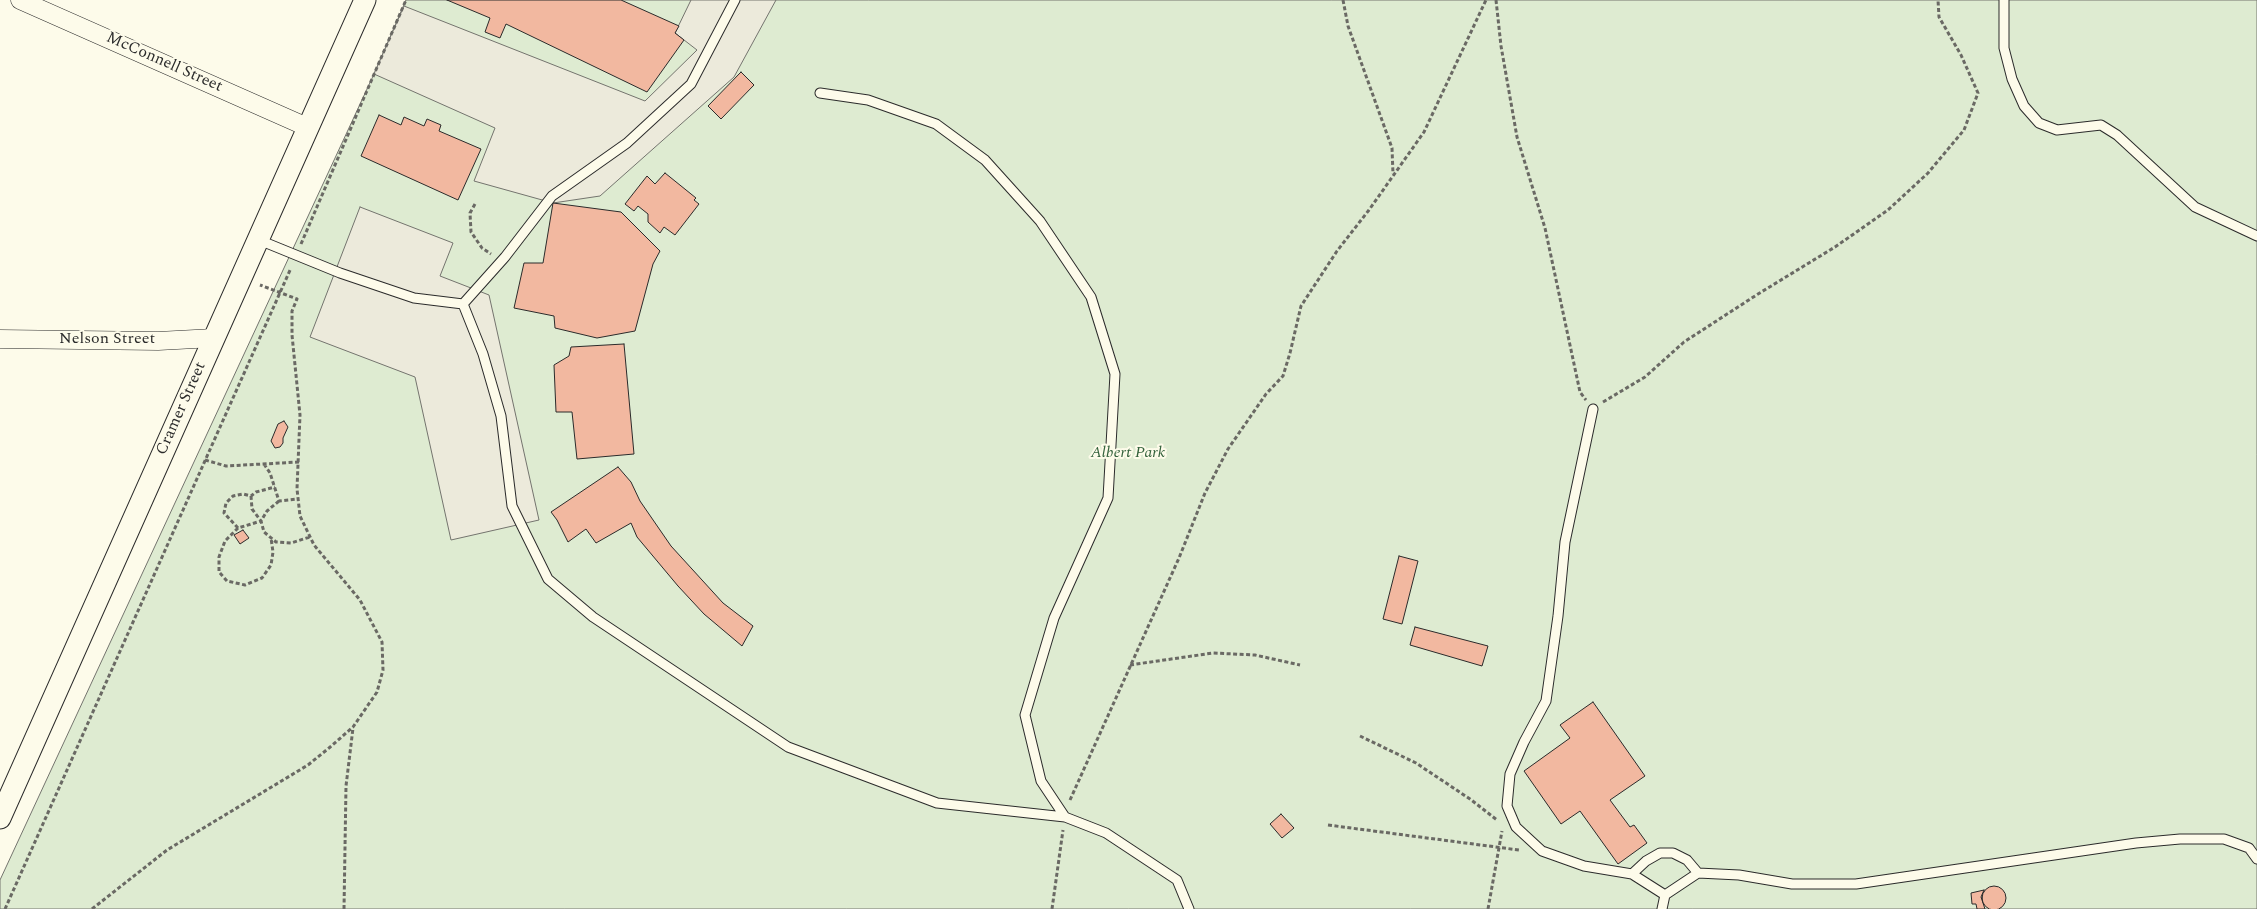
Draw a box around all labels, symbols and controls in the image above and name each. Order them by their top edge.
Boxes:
street label: McConnell Street [103,29,225,97]
street label: Nelson Street [59,330,155,350]
street label: Cramer Street [153,360,211,458]
park label: Albert Park [1091,444,1165,464]

